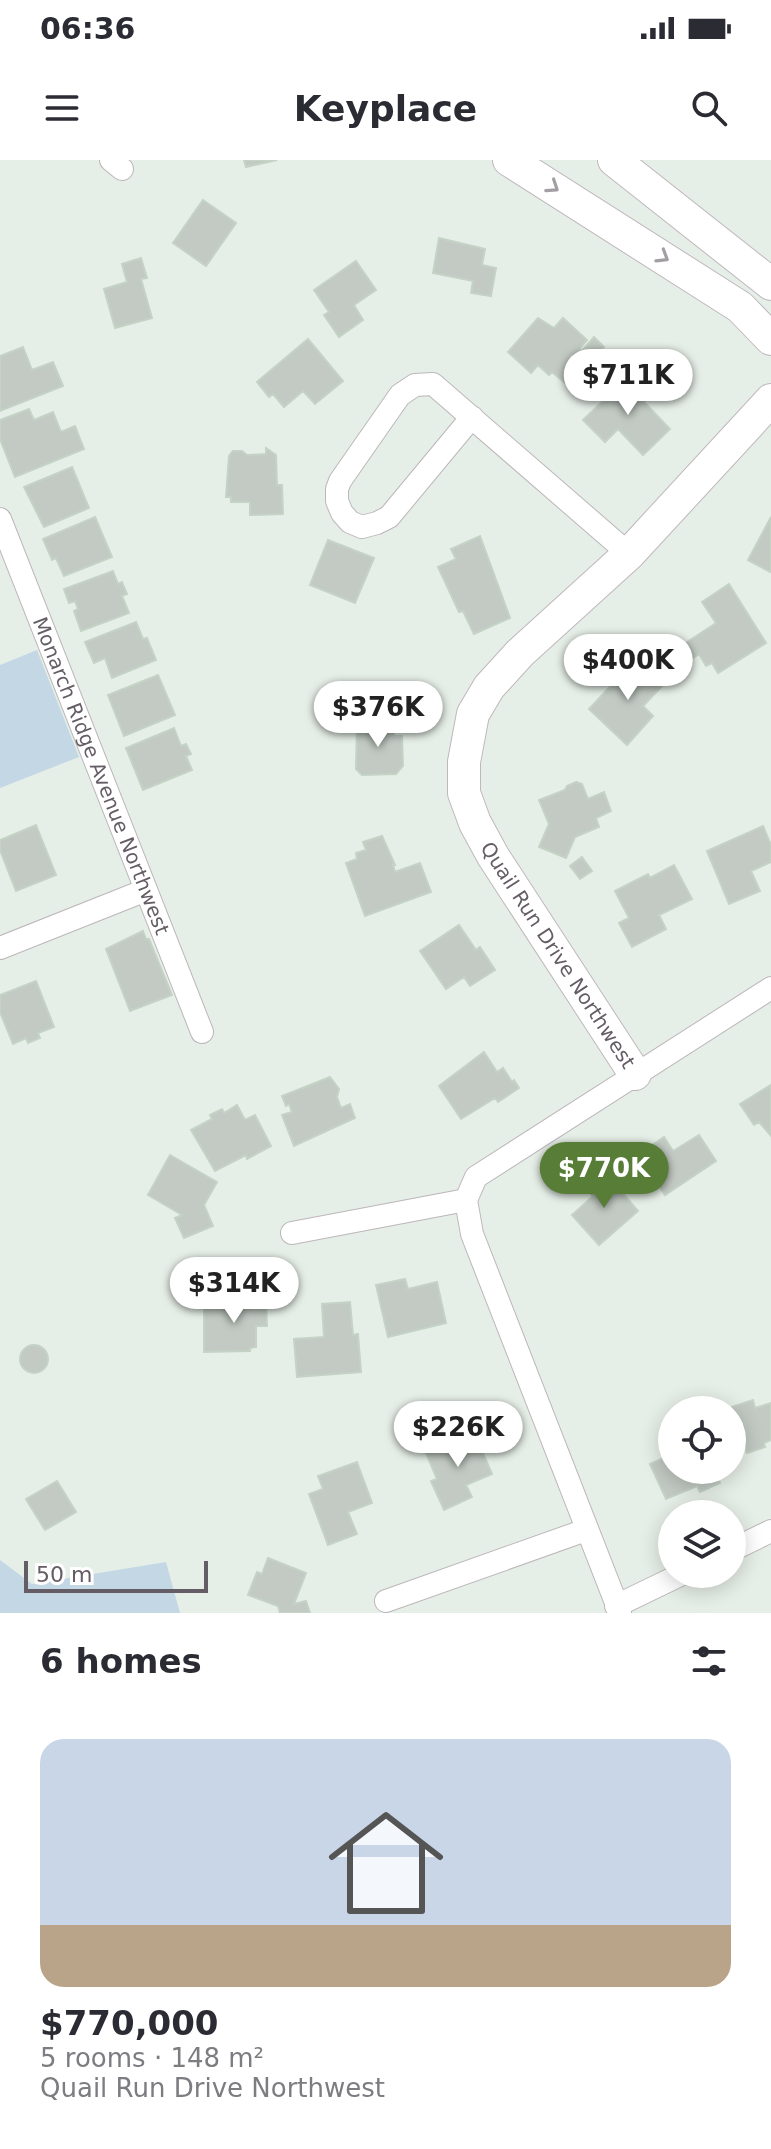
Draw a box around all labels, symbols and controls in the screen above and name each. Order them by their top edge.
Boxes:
text: 06:36 [40,11,136,46]
icon: menu [40,86,84,130]
icon: search [687,86,731,130]
text: Keyplace [294,88,477,129]
one-way arrow [545,178,559,193]
one-way arrow [654,247,669,262]
pin: $711K [572,349,684,417]
text: $711K [582,360,674,390]
street label: Monarch Ridge Avenue Northwest [28,613,175,938]
pin: $400K [572,634,684,702]
text: $400K [582,645,674,675]
pin: $376K [322,681,434,749]
text: $376K [332,692,424,722]
street label: Quail Run Drive Northwest [476,837,640,1073]
pin: $770K [548,1142,660,1210]
text: $770K [558,1153,650,1183]
pin: $314K [178,1257,290,1325]
text: $314K [188,1268,280,1298]
map controls [658,1396,746,1588]
button: locate [658,1396,746,1484]
pin: $226K [402,1401,514,1469]
text: $226K [412,1412,504,1442]
button: layers [658,1500,746,1588]
scale bar [24,1557,208,1593]
text: 50 m [36,1562,92,1587]
icon: filters [687,1639,731,1683]
text: 6 homes [40,1641,202,1681]
icon: home [314,1791,458,1935]
text: $770,000 [40,2003,219,2043]
text: 5 rooms · 148 m² [40,2043,264,2073]
text: Quail Run Drive Northwest [40,2073,385,2103]

